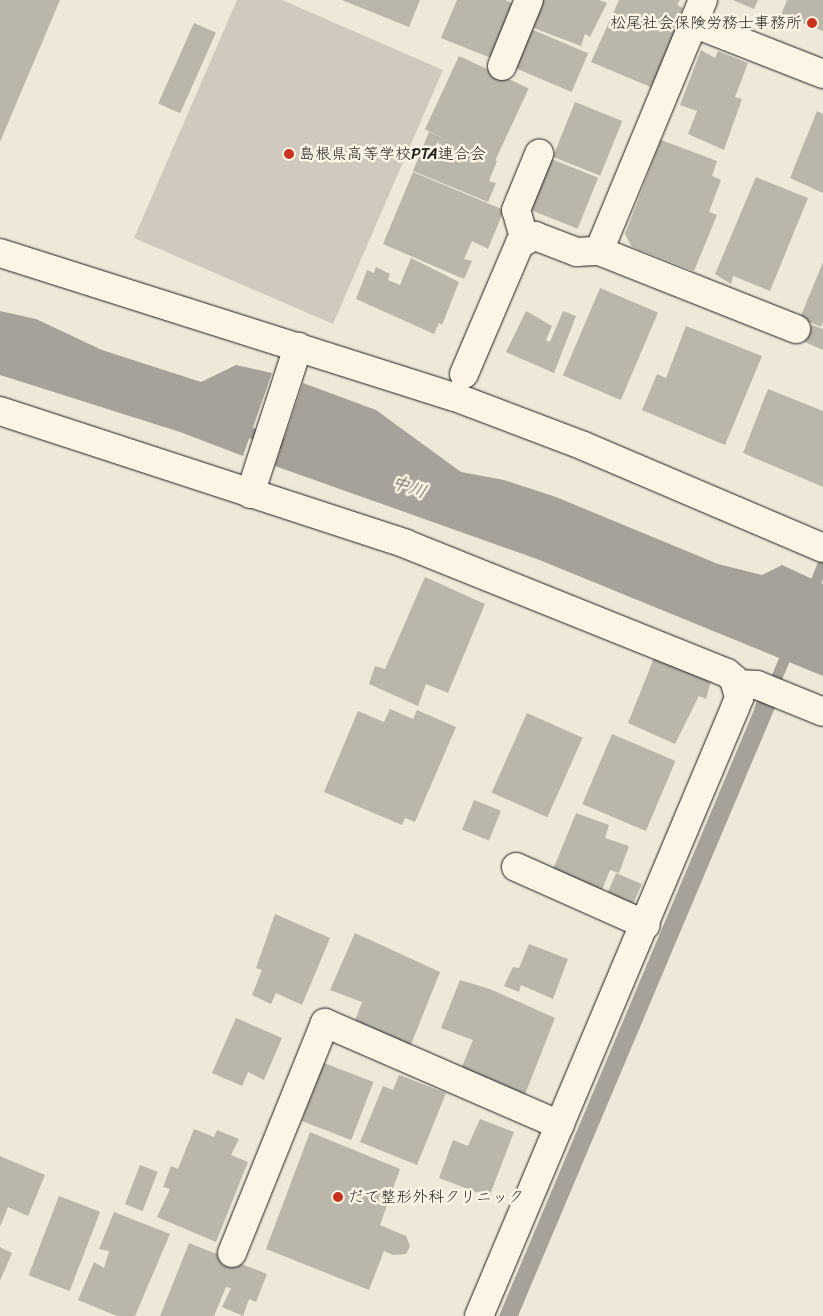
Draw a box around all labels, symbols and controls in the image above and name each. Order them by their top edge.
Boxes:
place label: 松尾社会保険労務士事務所 [610,13,802,33]
marker: 松尾社会保険労務士事務所 [806,17,818,29]
place label: 島根県高等学校PTA連合会 [299,144,486,164]
marker: 島根県高等学校PTA連合会 [283,148,295,160]
water label: 中川 [388,471,430,503]
place label: だて整形外科クリニック [348,1187,524,1207]
marker: だて整形外科クリニック [332,1191,344,1203]

